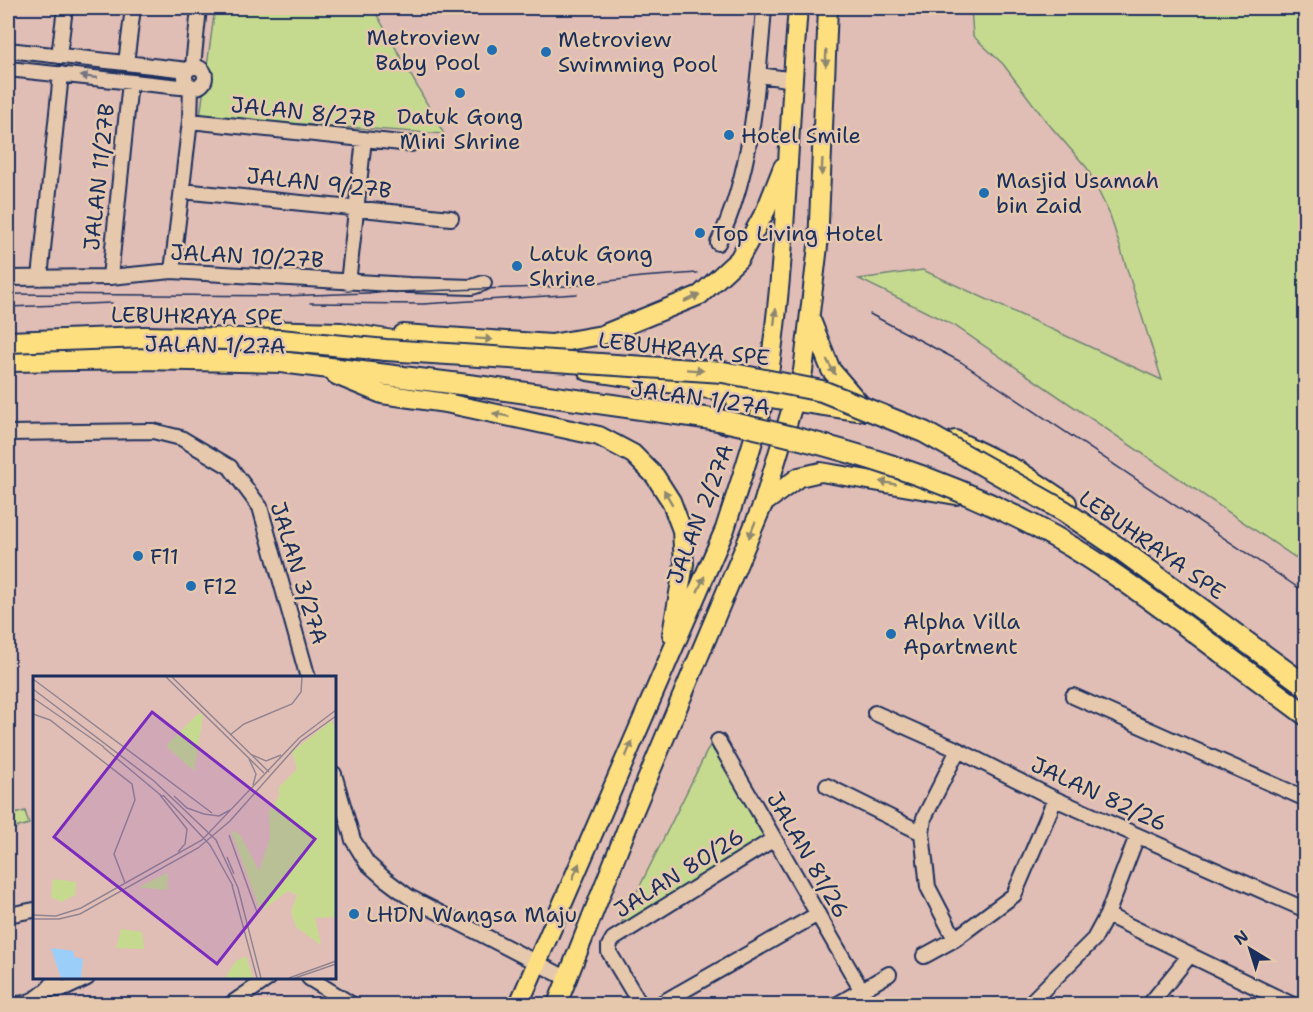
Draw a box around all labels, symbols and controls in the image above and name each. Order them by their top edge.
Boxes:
place label: Metroview Baby Pool [366,23,480,77]
place label: Metroview Swimming Pool [558,25,718,79]
marker: Metroview Baby Pool [485,43,499,57]
marker: Metroview Swimming Pool [539,45,553,59]
one-way arrow [821,49,830,68]
one-way arrow [79,72,98,82]
marker: Datuk Gong Mini Shrine [453,86,467,100]
street label: JALAN 8/27B [229,90,377,134]
street label: JALAN 11/27B [77,102,121,252]
place label: Datuk Gong Mini Shrine [397,102,523,156]
place label: Hotel Smile [741,121,861,150]
marker: Hotel Smile [722,128,736,142]
one-way arrow [817,158,826,177]
street label: JALAN 9/27B [245,161,393,205]
place label: Masjid Usamah bin Zaid [996,166,1159,220]
marker: Masjid Usamah bin Zaid [977,186,991,200]
place label: Top Living Hotel [712,219,883,248]
marker: Top Living Hotel [693,226,707,240]
street label: JALAN 10/27B [169,237,325,275]
place label: Latuk Gong Shrine [529,239,653,293]
marker: Latuk Gong Shrine [510,259,524,273]
one-way arrow [683,294,700,303]
street label: LEBUHRAYA SPE [111,300,283,332]
one-way arrow [770,307,780,326]
street label: LEBUHRAYA SPE [597,326,771,372]
street label: JALAN 1/27A [144,329,286,361]
one-way arrow [474,335,493,344]
one-way arrow [826,359,836,376]
one-way arrow [685,366,704,375]
street label: JALAN 1/27A [628,374,772,422]
one-way arrow [491,410,510,419]
street label: JALAN 2/27A [660,440,740,588]
one-way arrow [878,478,897,487]
street label: LEBUHRAYA SPE [1073,484,1231,606]
one-way arrow [663,489,673,506]
street label: JALAN 3/27A [264,498,334,648]
one-way arrow [747,521,757,539]
place label: F11 [150,542,179,571]
marker: F11 [131,549,145,563]
place label: F12 [203,572,238,601]
one-way arrow [696,574,706,592]
marker: F12 [184,579,198,593]
place label: Alpha Villa Apartment [903,607,1021,661]
marker: Alpha Villa Apartment [884,627,898,641]
inset map [33,676,336,979]
one-way arrow [624,739,634,757]
street label: JALAN 82/26 [1026,750,1172,838]
street label: JALAN 81/26 [760,787,856,923]
street label: JALAN 80/26 [609,822,749,924]
one-way arrow [571,862,581,880]
place label: LHDN Wangsa Maju [366,900,577,929]
marker: LHDN Wangsa Maju [347,907,361,921]
north arrow [1220,919,1280,979]
text: N [1230,925,1253,950]

